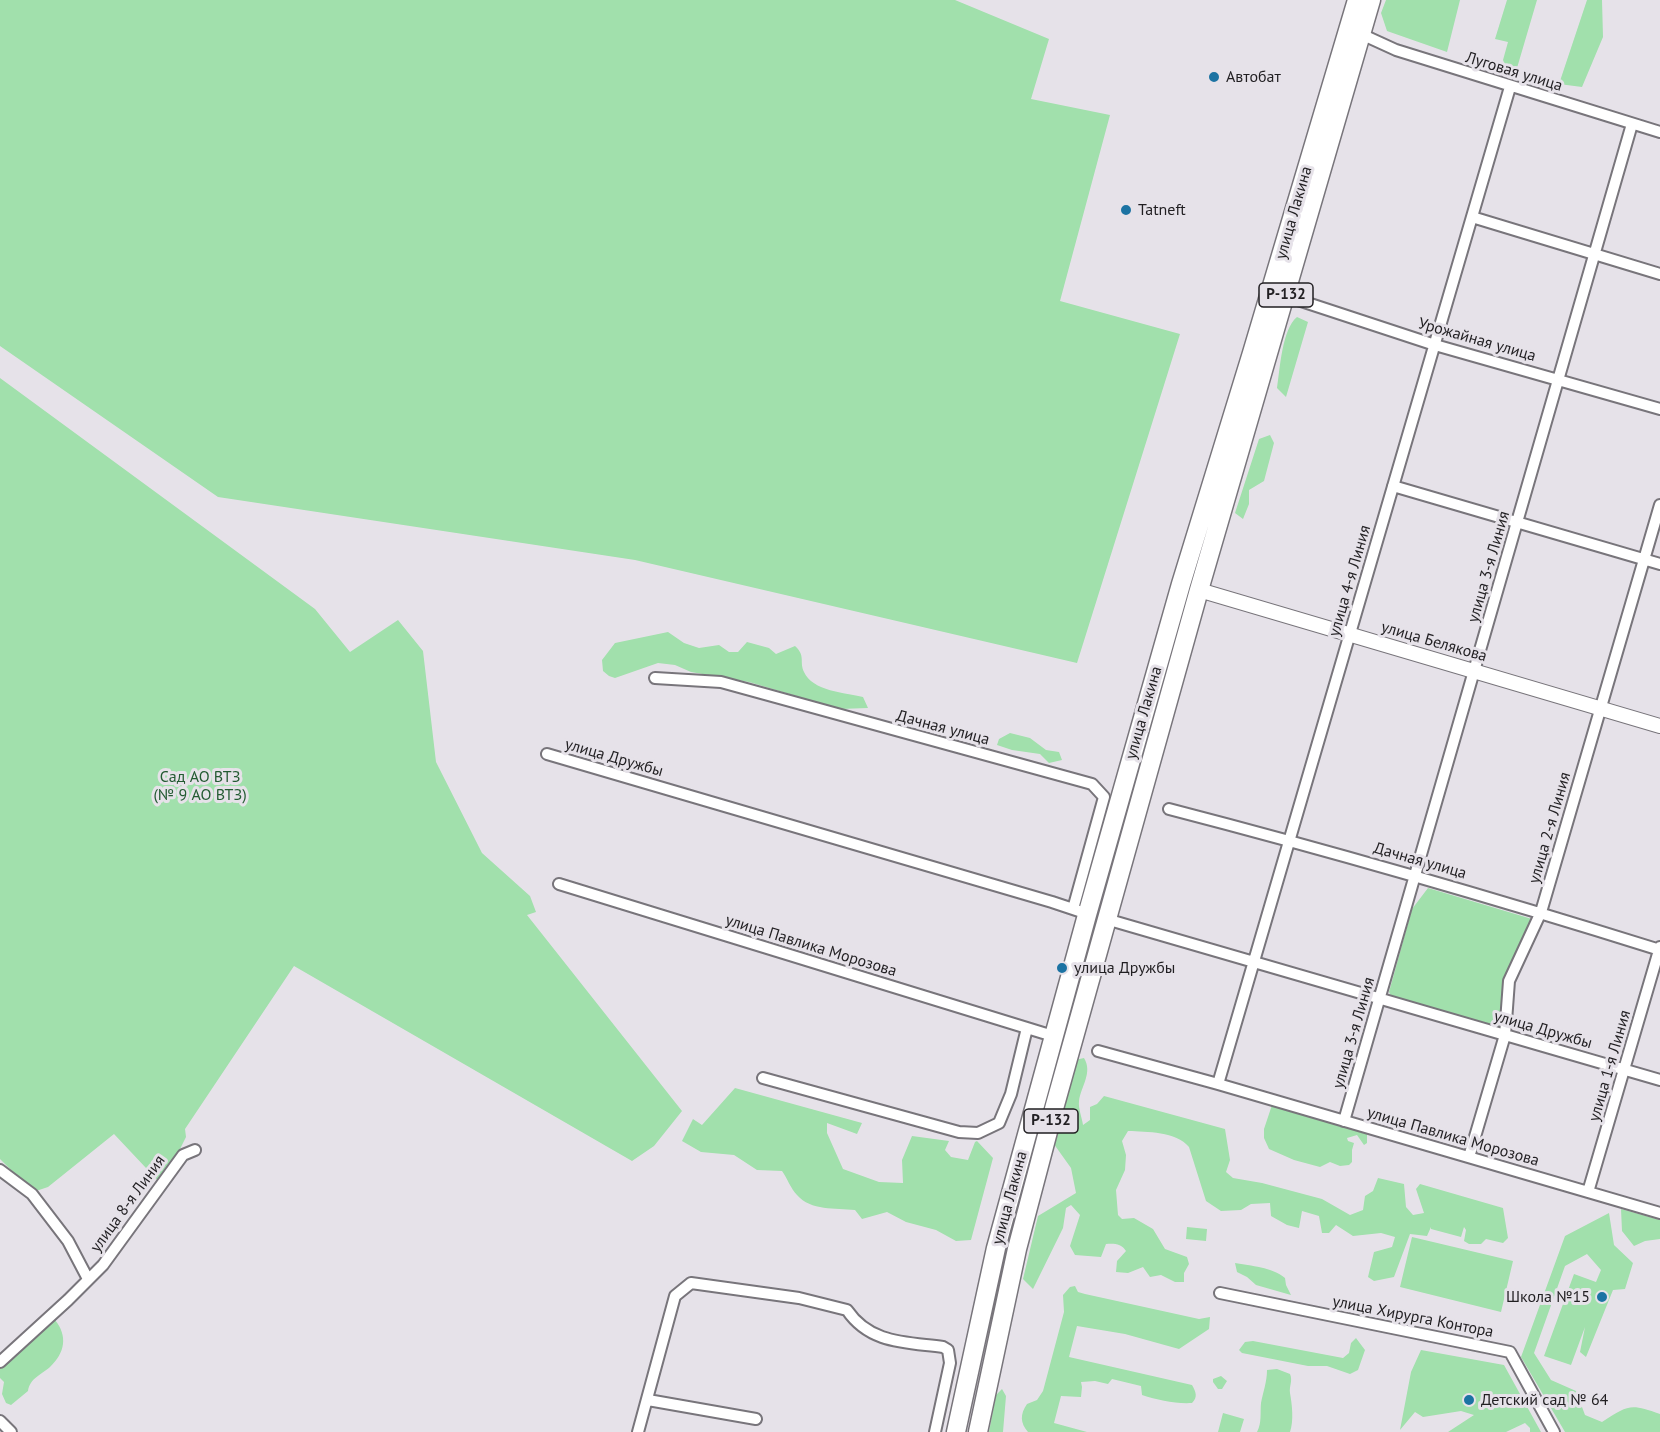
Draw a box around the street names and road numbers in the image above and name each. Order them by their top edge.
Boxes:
street label: Луговая улица [1463,48,1565,96]
street label: улица Лакина [1272,164,1316,262]
road number: Р-132 [1259,283,1313,307]
street label: Урожайная улица [1416,314,1538,366]
street label: улица 3-я Линия [1464,509,1514,625]
street label: улица 4-я Линия [1325,523,1375,639]
street label: улица Белякова [1379,618,1489,666]
street label: улица Лакина [1122,664,1166,762]
street label: Дачная улица [894,706,992,750]
street label: улица Дружбы [563,735,665,781]
street label: улица 2-я Линия [1525,770,1575,886]
street label: Дачная улица [1371,839,1469,883]
street label: улица Павлика Морозова [723,911,899,981]
street label: улица 3-я Линия [1329,975,1379,1091]
street label: улица Дружбы [1492,1007,1594,1053]
street label: улица 1-я Линия [1585,1008,1635,1124]
street label: улица Павлика Морозова [1365,1103,1541,1171]
road number: Р-132 [1024,1109,1078,1133]
street label: улица Лакина [988,1149,1032,1247]
street label: улица 8-я Линия [86,1152,170,1256]
street label: улица Хирурга Контора [1331,1292,1495,1342]

